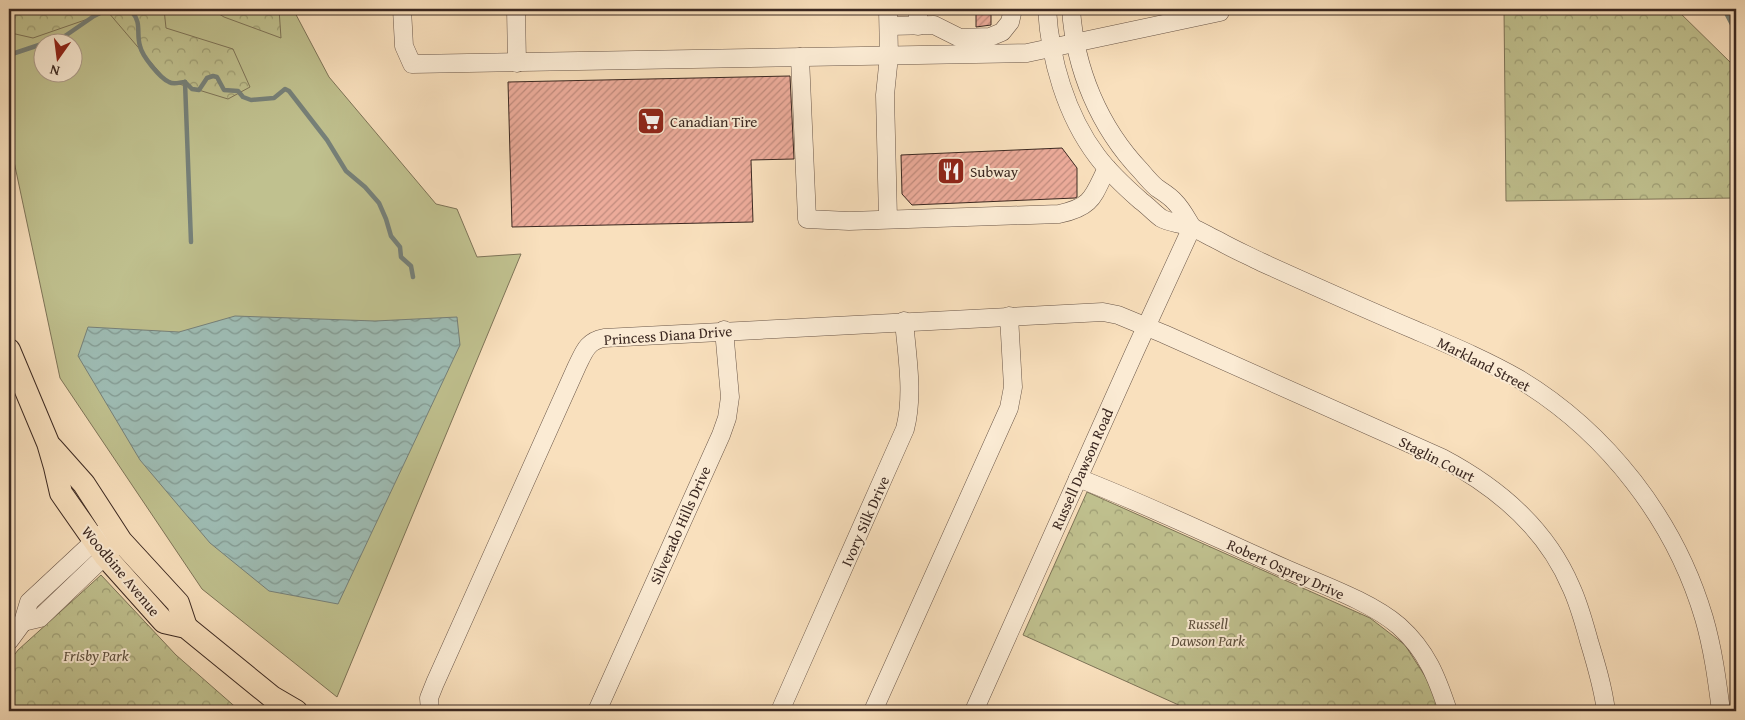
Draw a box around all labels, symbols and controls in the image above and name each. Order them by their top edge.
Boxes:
north arrow [32,32,82,82]
text: N [47,60,62,81]
supermarket icon: Canadian Tire [636,106,666,136]
place label: Canadian Tire [670,111,757,132]
restaurant icon: Subway [936,156,966,186]
place label: Subway [970,161,1019,182]
street label: Princess Diana Drive [603,320,733,350]
street label: Markland Street [1434,331,1535,397]
street label: Russell Dawson Road [1046,405,1118,533]
street label: Staglin Court [1395,431,1479,487]
street label: Silverado Hills Drive [644,462,716,588]
street label: Ivory Silk Drive [836,473,894,569]
street label: Woodbine Avenue [77,521,165,621]
street label: Robert Osprey Drive [1224,534,1348,604]
park label: Russell Dawson Park [1170,613,1245,651]
park label: Frisby Park [62,645,129,666]

